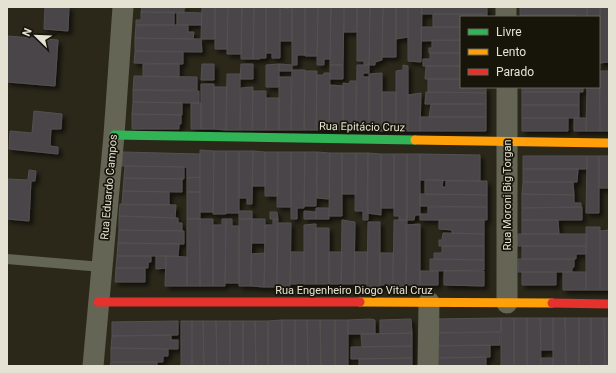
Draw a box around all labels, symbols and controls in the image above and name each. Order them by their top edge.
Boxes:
north arrow [16,16,56,56]
legend [460,16,600,88]
text: Livre [496,25,522,39]
text: N [20,26,35,38]
text: Lento [496,45,526,59]
text: Parado [496,65,534,79]
street label: Rua Epitácio Cruz [319,120,406,134]
street label: Rua Eduardo Campos [98,133,120,240]
street label: Rua Moroni Big Torgan [501,139,514,251]
street label: Rua Engenheiro Diogo Vital Cruz [275,284,433,297]

